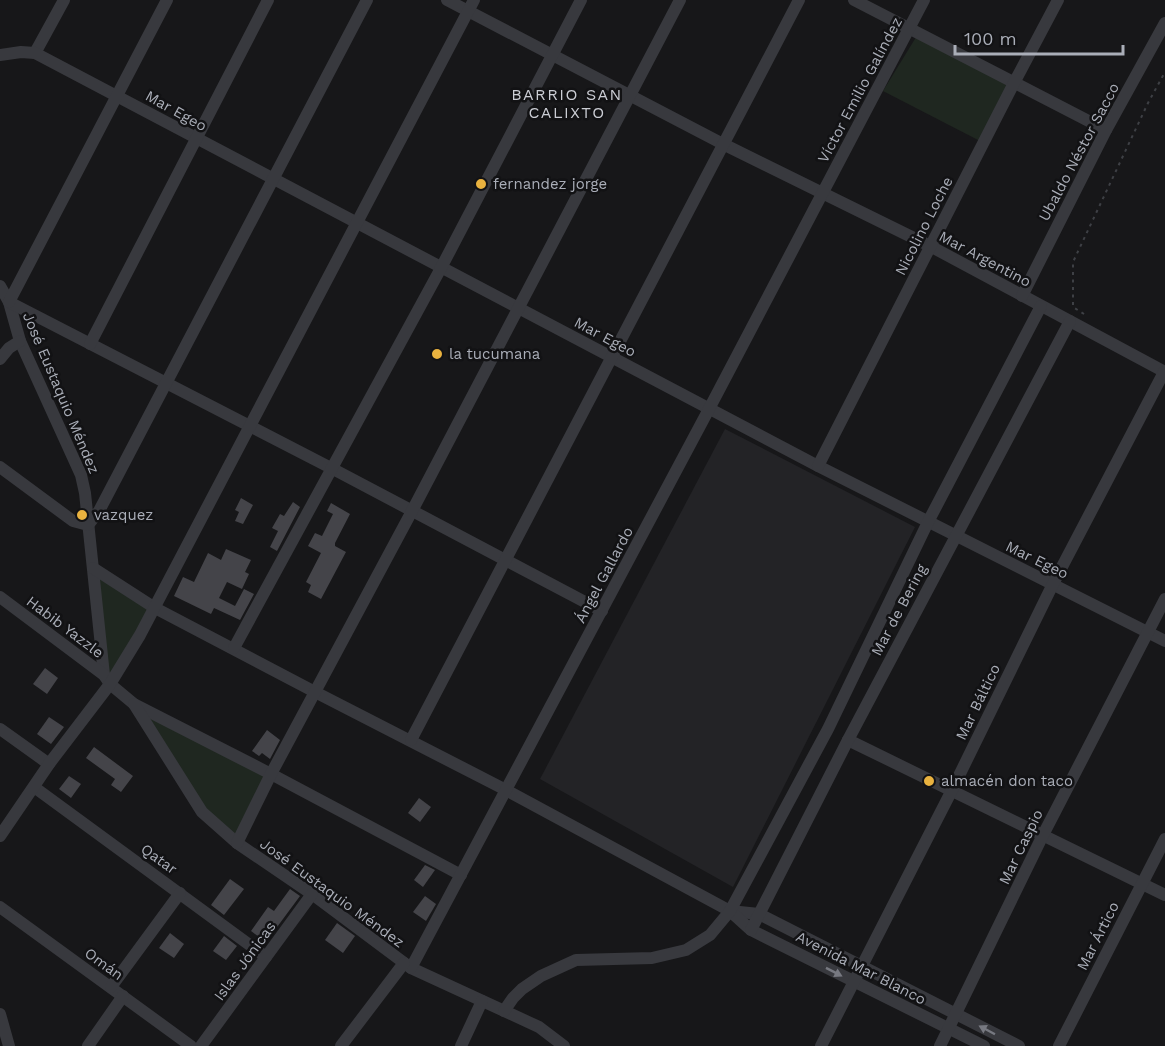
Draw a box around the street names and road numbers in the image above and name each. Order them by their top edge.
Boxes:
street label: Víctor Emilio Galíndez [814,14,906,166]
street label: Ubaldo Néstor Sacco [1035,80,1123,224]
street label: Mar Egeo [142,87,210,135]
street label: Nicolino Loche [891,174,957,278]
street label: Mar Argentino [936,227,1034,291]
street label: José Eustaquio Méndez [19,309,103,477]
street label: Mar Egeo [571,313,639,361]
street label: Ángel Gallardo [571,524,637,626]
street label: Mar Egeo [1003,537,1071,583]
street label: Mar de Bering [867,561,931,659]
street label: Habib Yazzle [23,592,107,662]
street label: Mar Báltico [952,661,1004,743]
street label: Mar Caspio [995,807,1047,887]
street label: José Eustaquio Méndez [256,835,408,951]
street label: Qatar [137,840,181,878]
street label: Mar Ártico [1073,899,1123,973]
street label: Islas Jónicas [210,918,280,1004]
street label: Avenida Mar Blanco [793,927,929,1009]
street label: Omán [81,944,127,984]

